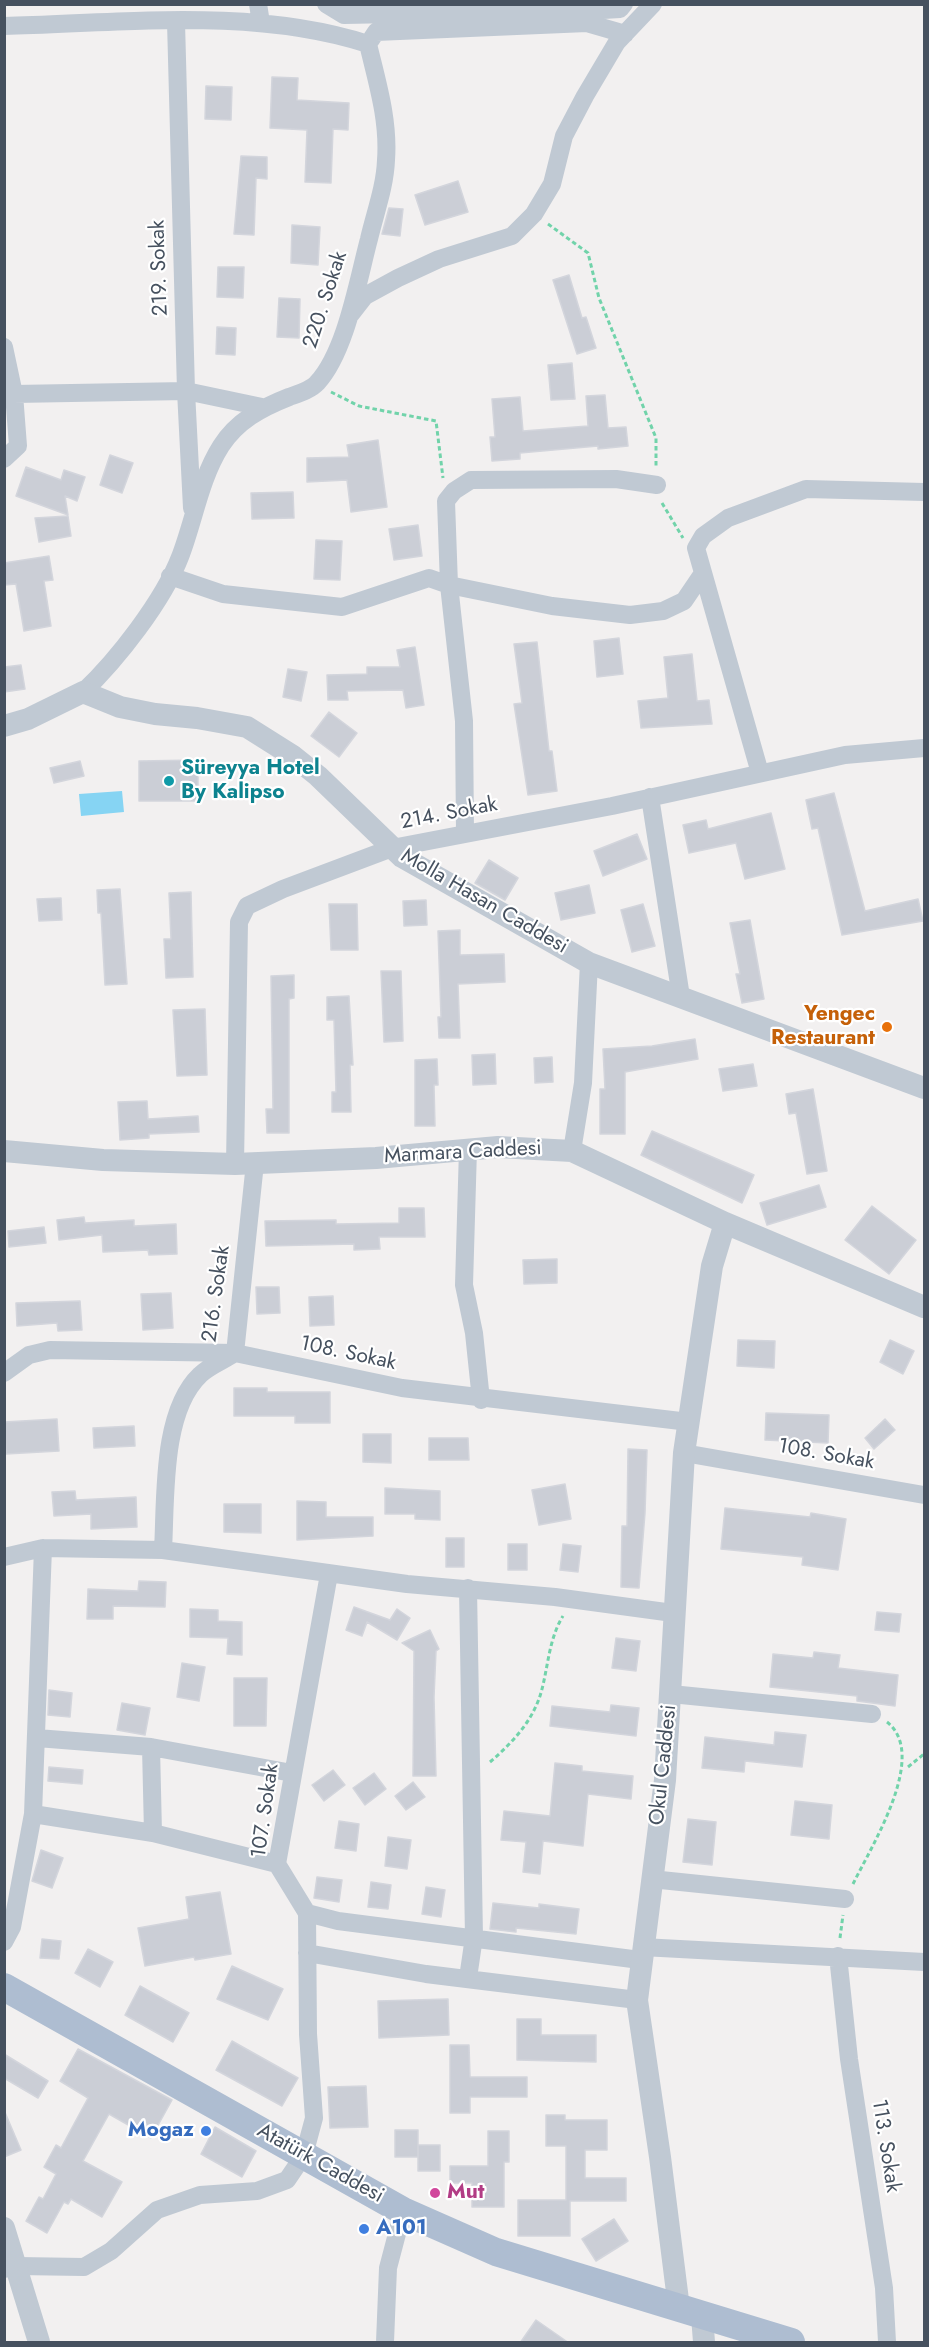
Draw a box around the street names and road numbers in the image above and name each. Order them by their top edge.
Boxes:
street label: 219. Sokak [146,219,174,317]
street label: 220. Sokak [298,248,354,352]
street label: 214. Sokak [399,792,499,836]
street label: Molla Hasan Caddesi [396,844,572,960]
street label: Marmara Caddesi [384,1136,542,1170]
street label: 216. Sokak [198,1244,236,1344]
street label: 108. Sokak [298,1332,398,1376]
street label: 108. Sokak [776,1434,876,1476]
street label: Okul Caddesi [645,1704,683,1826]
street label: 107. Sokak [247,1762,285,1860]
street label: 113. Sokak [865,2098,905,2194]
street label: Atatürk Caddesi [252,2119,388,2209]

